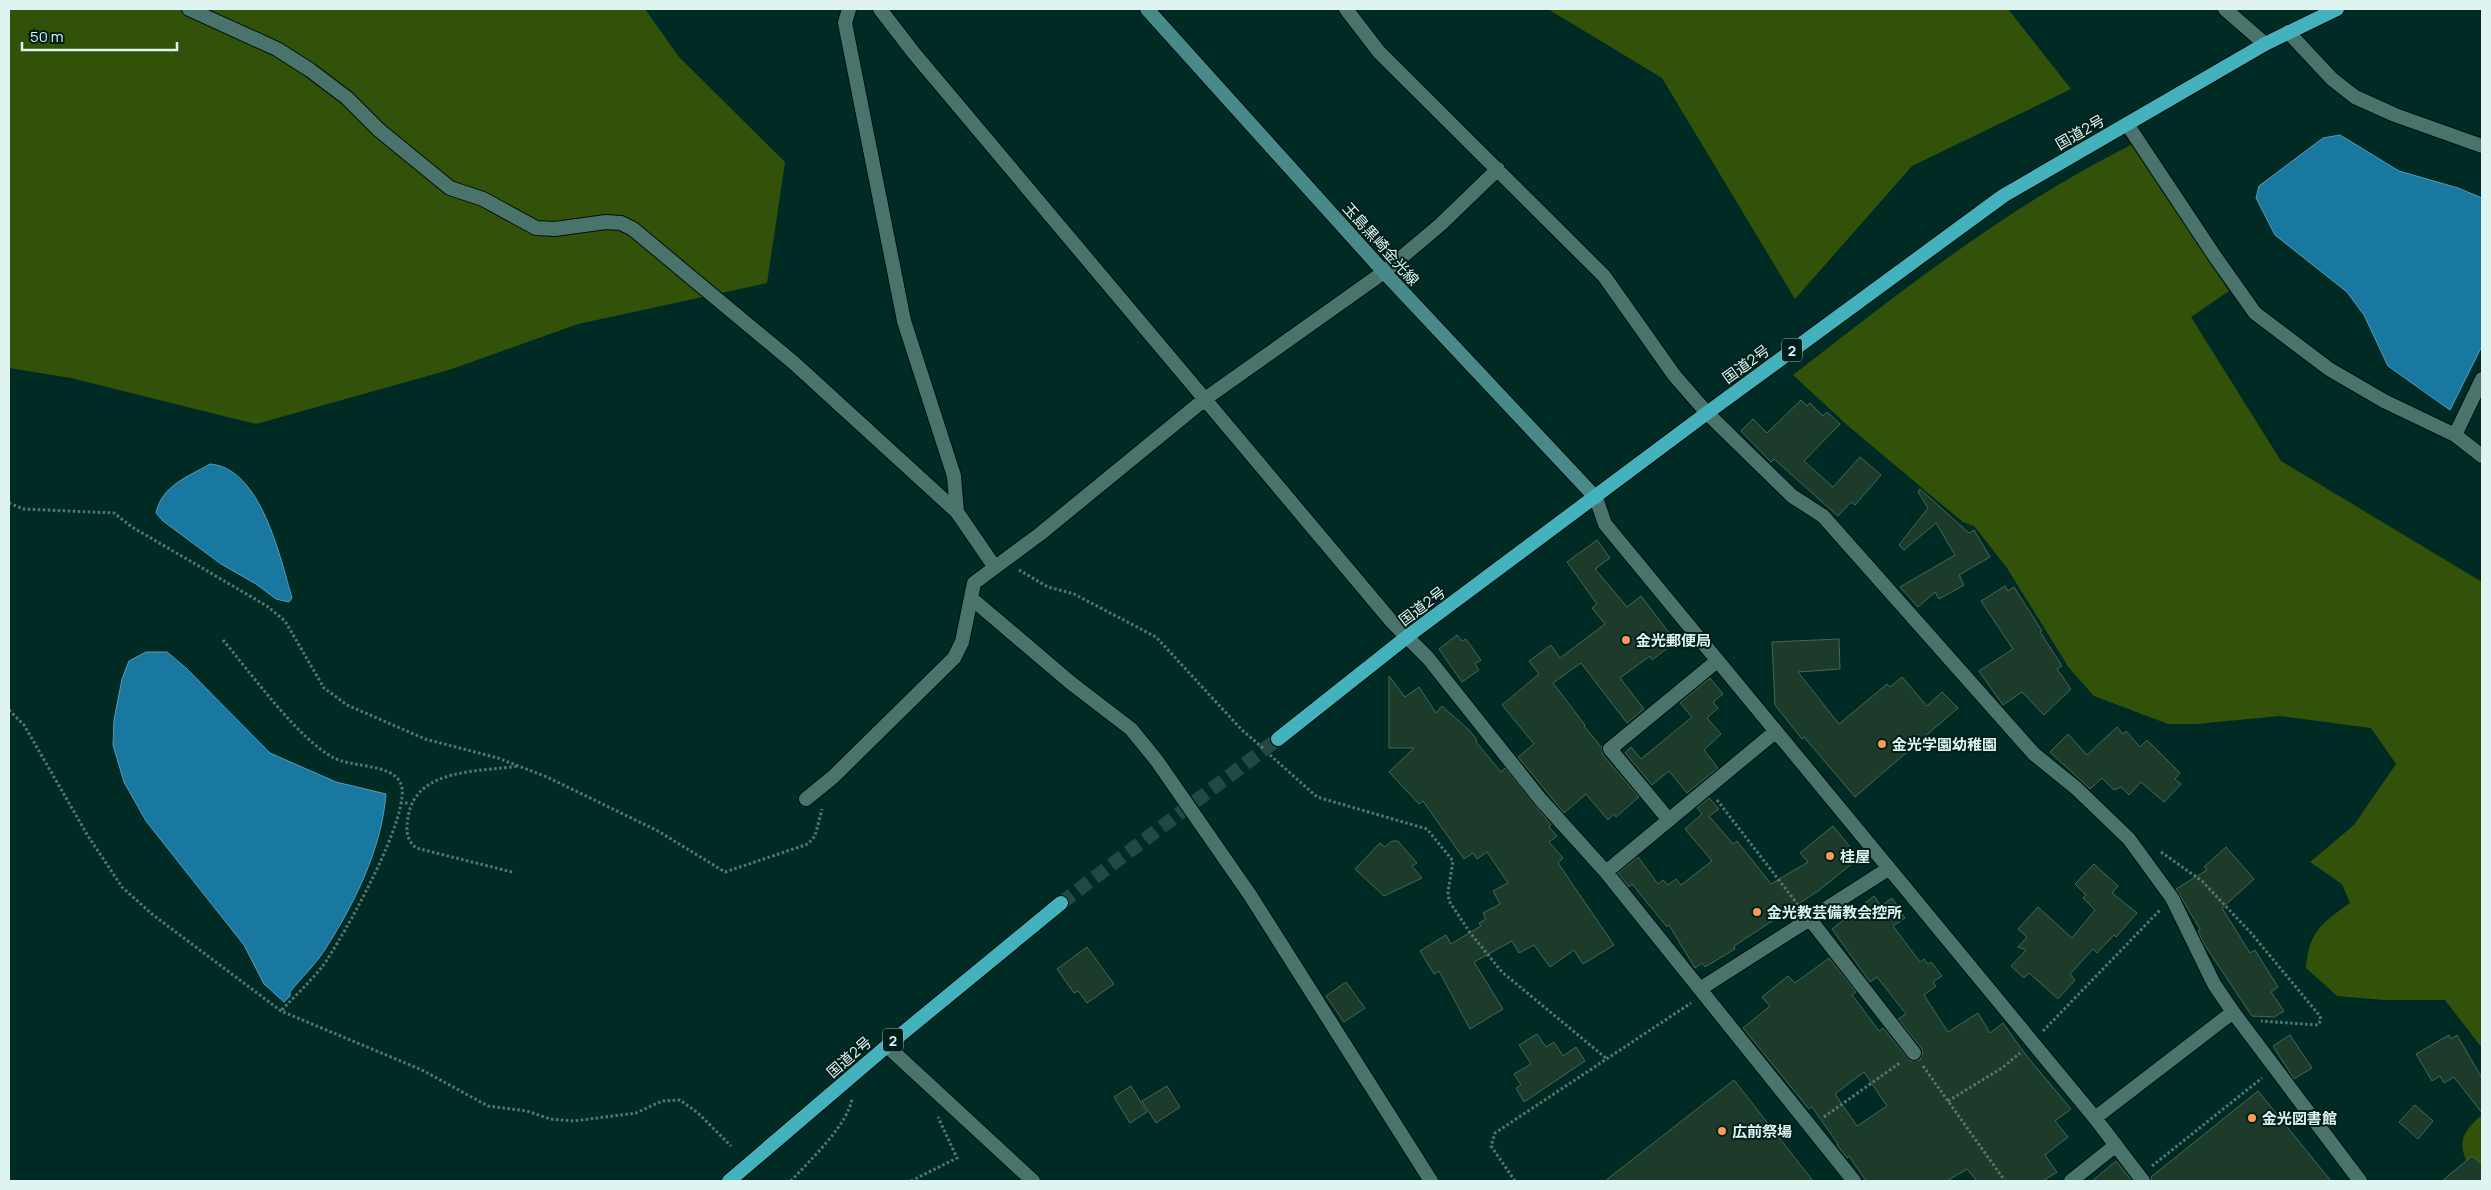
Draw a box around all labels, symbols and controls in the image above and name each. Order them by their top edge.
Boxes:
scale bar [22,20,178,52]
text: 50 m [30,26,64,47]
street label: 国道2号 [2052,110,2108,154]
street label: 玉島黒崎金光線 [1338,198,1424,290]
road number: 2 [1782,338,1802,362]
street label: 国道2号 [1718,340,1774,388]
street label: 国道2号 [1394,581,1450,631]
place label: 金光郵便局 [1636,630,1711,651]
marker: 金光郵便局 [1620,634,1632,646]
place label: 金光学園幼稚園 [1892,734,1997,755]
marker: 金光学園幼稚園 [1876,738,1888,750]
place label: 桂屋 [1840,846,1870,867]
marker: 桂屋 [1824,850,1836,862]
place label: 金光教芸備教会控所 [1767,902,1902,923]
marker: 金光教芸備教会控所 [1751,906,1763,918]
road number: 2 [883,1028,903,1052]
street label: 国道2号 [822,1032,876,1082]
place label: 金光図書館 [2262,1108,2337,1129]
marker: 金光図書館 [2246,1112,2258,1124]
place label: 広前祭場 [1732,1121,1792,1142]
marker: 広前祭場 [1716,1125,1728,1137]

